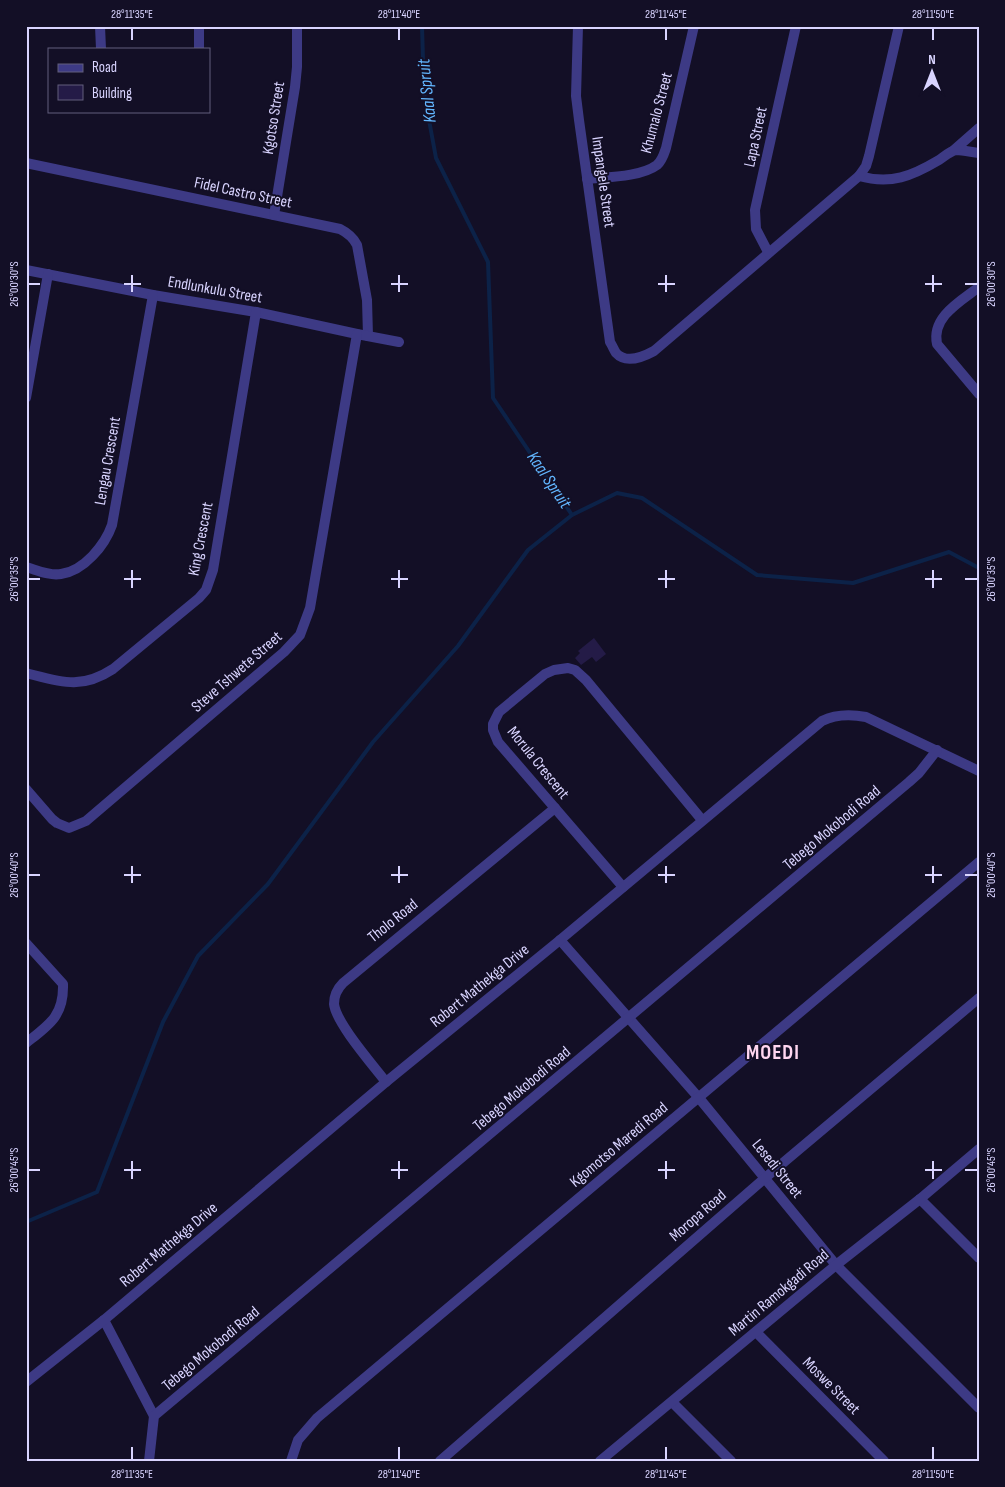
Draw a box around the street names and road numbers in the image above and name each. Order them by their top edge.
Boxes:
street label: Khumalo Street [637,70,677,156]
street label: Kgotso Street [259,80,289,156]
street label: Lapa Street [740,105,772,169]
street label: Impangele Street [587,135,619,229]
street label: Fidel Castro Street [192,173,294,213]
street label: Endlunkulu Street [166,272,264,308]
street label: Lengau Crescent [91,415,125,507]
street label: King Crescent [185,500,217,578]
street label: Steve Tshwete Street [188,627,286,717]
street label: Morula Crescent [503,723,573,803]
street label: Tebego Mokobodi Road [779,782,885,874]
street label: Tholo Road [364,895,422,947]
street label: Robert Mathekga Drive [427,940,533,1032]
street label: Tebego Mokobodi Road [469,1043,575,1135]
street label: Kgomotso Maredi Road [566,1099,672,1191]
street label: Lesedi Street [747,1136,807,1202]
street label: Moropa Road [666,1186,730,1246]
street label: Robert Mathekga Drive [116,1199,222,1291]
street label: Martin Ramokgadi Road [725,1246,833,1340]
street label: Tebego Mokobodi Road [158,1303,264,1395]
street label: Moswe Street [798,1353,864,1419]

